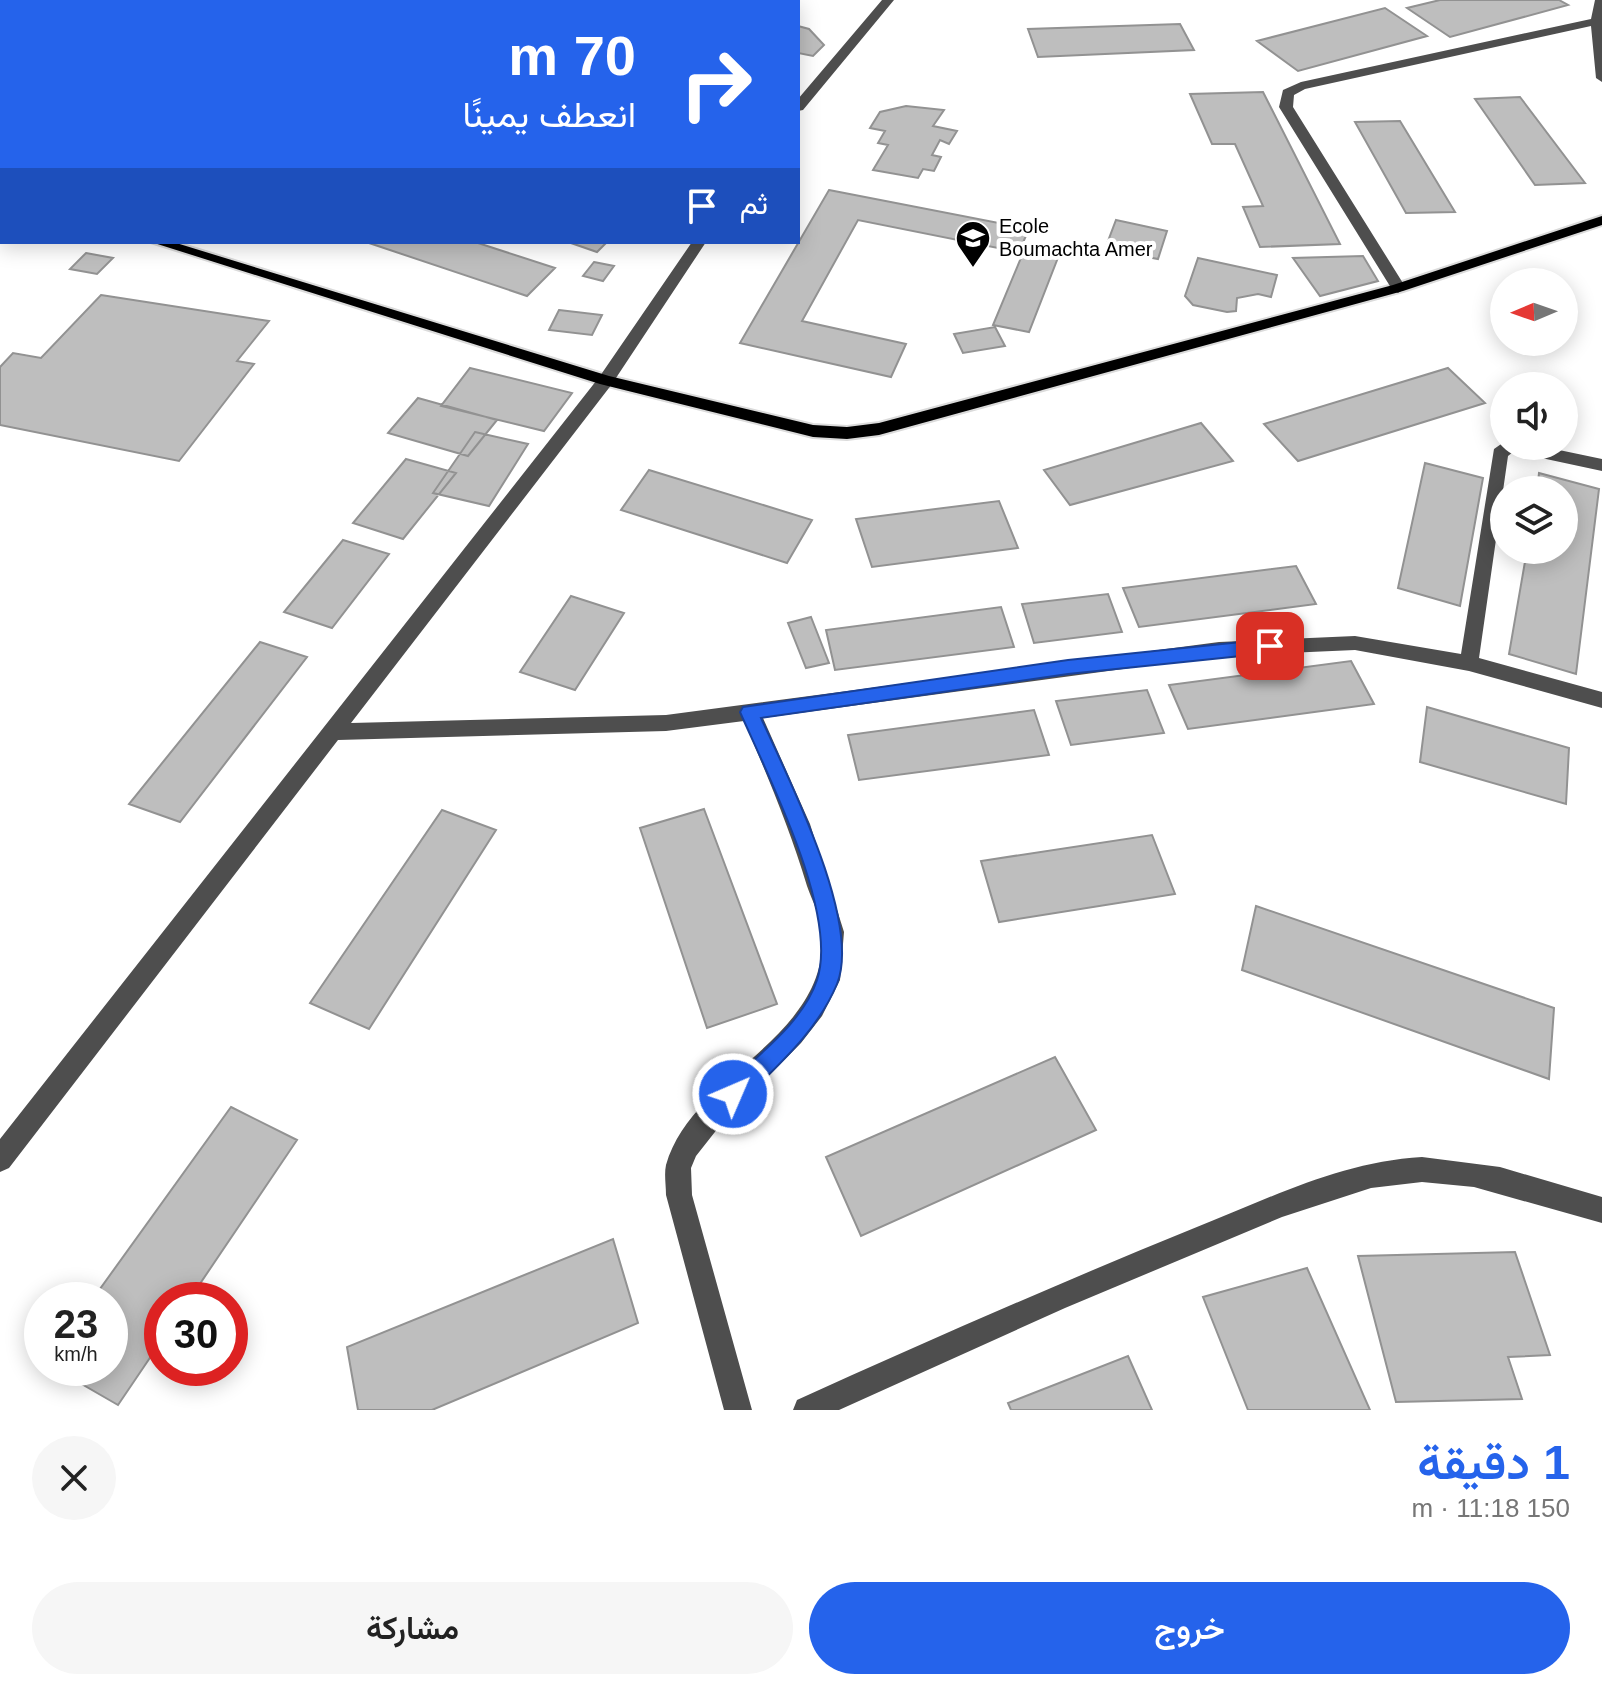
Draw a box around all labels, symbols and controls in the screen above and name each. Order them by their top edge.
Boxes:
text: 70 m [508,24,636,87]
icon: right [664,32,768,136]
text: انعطف يمينًا [463,94,636,135]
icon: arrive [680,184,724,228]
text: ثم [740,187,768,220]
place label: Ecole Boumachta Amer [999,215,1153,260]
school or university icon: Ecole Boumachta Amer [954,219,992,269]
north arrow [1490,268,1578,356]
map controls [1490,268,1578,564]
button: sound [1490,372,1578,460]
button: layers [1490,476,1578,564]
pin [1236,612,1304,680]
icon: arrive [1248,624,1292,668]
position arrow [691,1052,775,1136]
speed limit sign: 30 [144,1282,248,1386]
text: 23 [54,1302,98,1346]
text: km/h [54,1343,98,1365]
button: close [32,1436,116,1520]
text: 1 دقيقة [1417,1436,1570,1489]
text: 150 m · 11:18 [1411,1493,1570,1523]
button: مشاركة [32,1582,793,1674]
button: خروج [809,1582,1570,1674]

